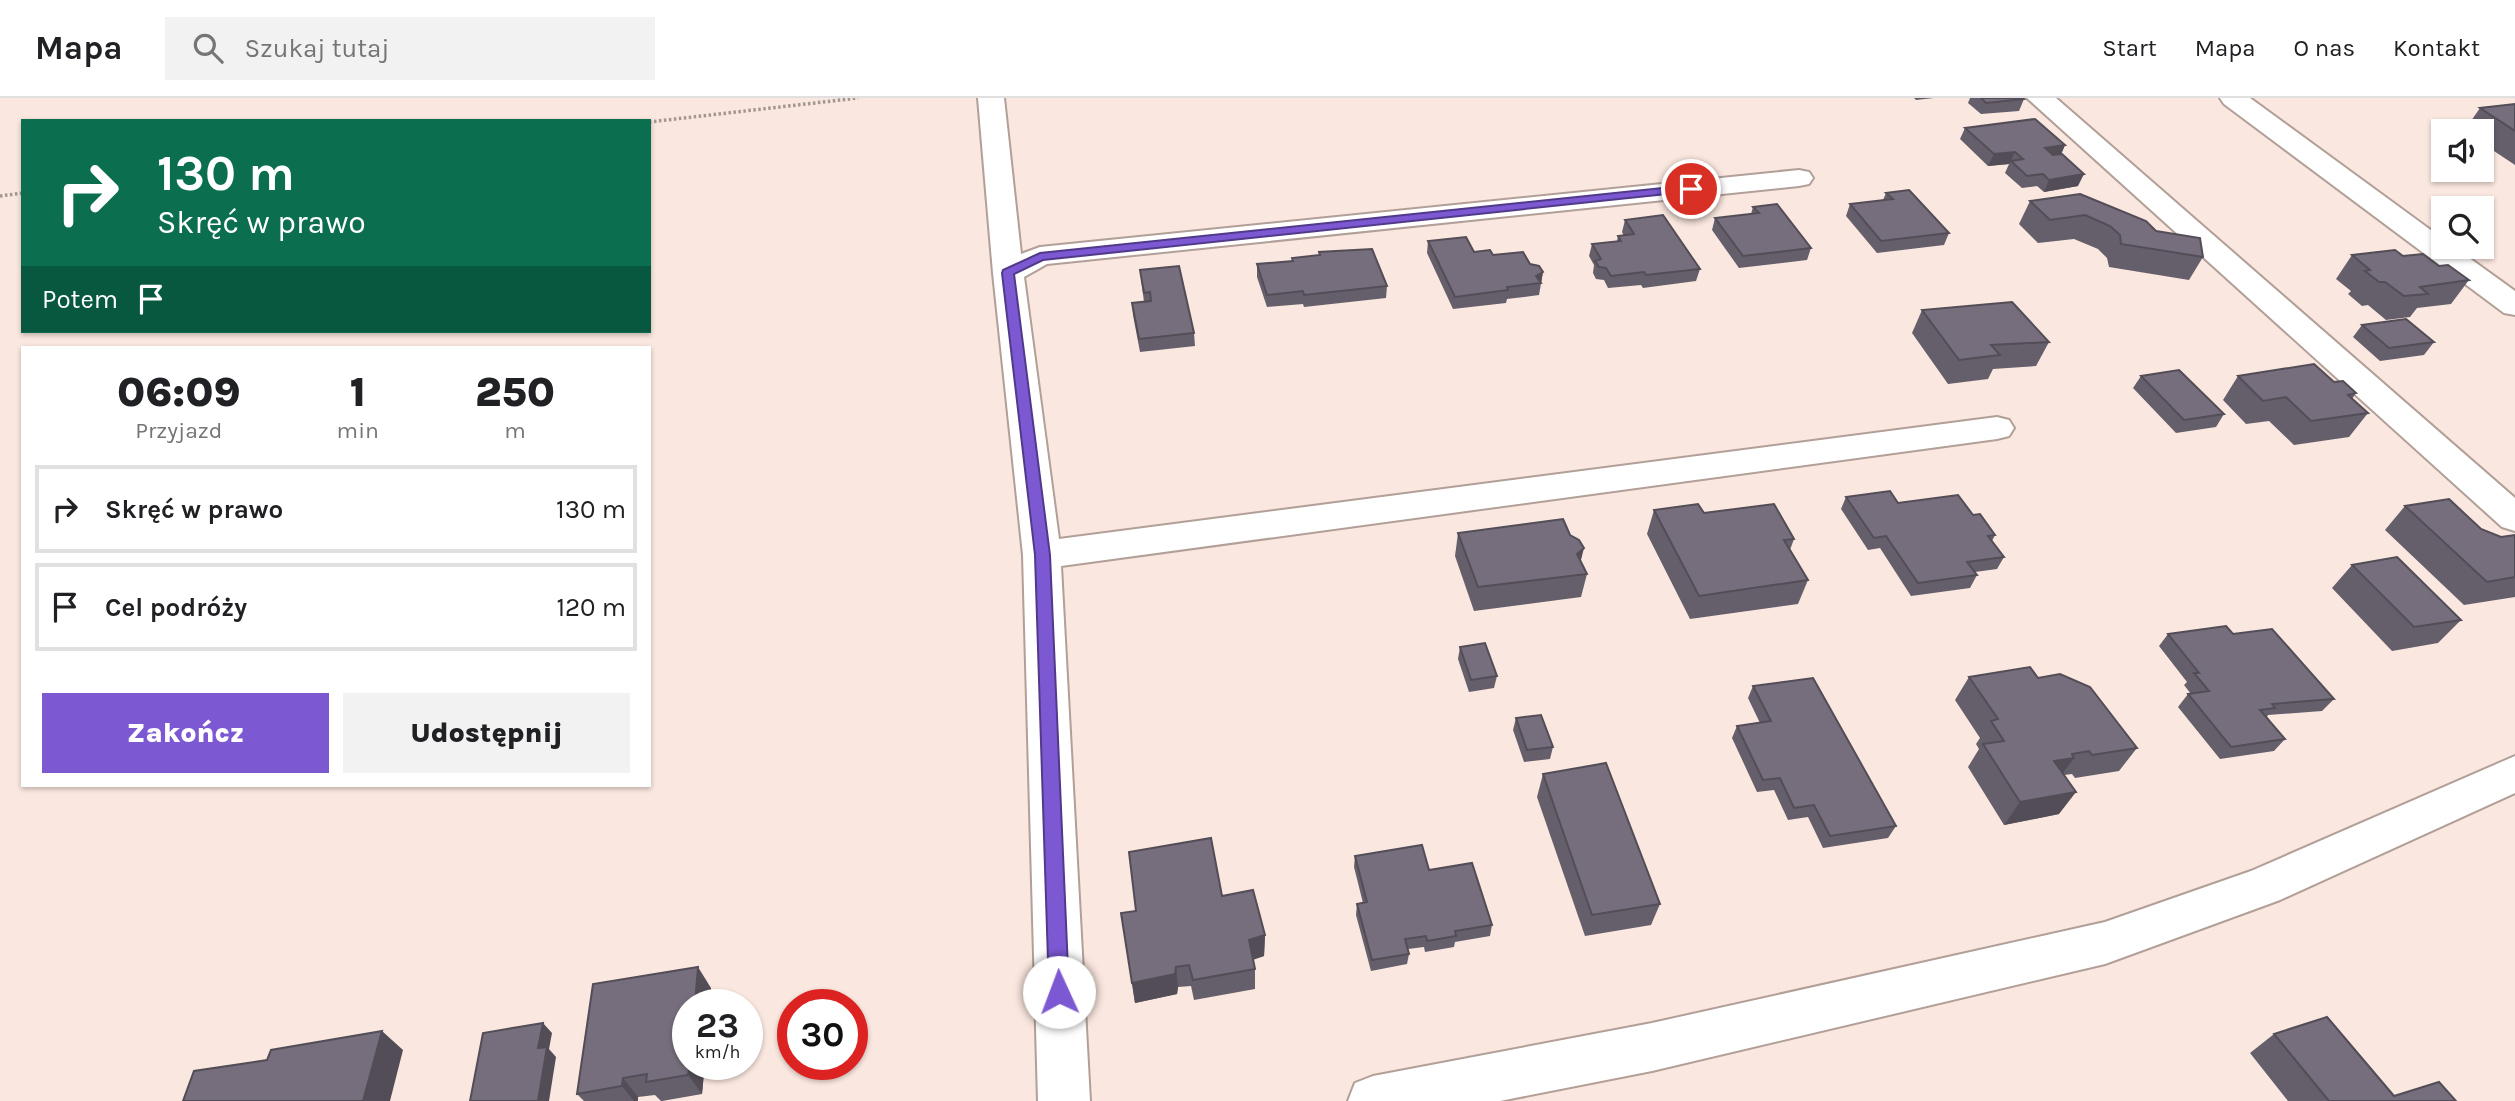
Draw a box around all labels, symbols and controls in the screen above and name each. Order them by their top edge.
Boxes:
search box [165,17,655,80]
text: Mapa [35,29,123,67]
icon: search [189,29,227,67]
text: Szukaj tutaj [245,33,389,64]
text: Start [2102,34,2157,62]
text: Mapa [2195,34,2256,62]
text: O nas [2294,34,2355,62]
text: Kontakt [2393,34,2480,62]
map controls [2431,119,2494,259]
button: sound [2431,119,2494,182]
text: 130 m [157,145,295,202]
icon: right [42,147,133,238]
pin [1661,159,1721,219]
icon: arrive [1672,170,1710,208]
button: search [2431,196,2494,259]
text: Skręć w prawo [157,204,366,241]
icon: arrive [132,280,170,318]
text: Potem [42,284,118,315]
text: 06:09 [117,367,241,417]
text: 1 [350,367,366,417]
text: 250 [475,367,555,417]
text: Przyjazd [135,417,222,444]
text: min [337,417,379,444]
text: m [504,417,526,444]
icon: right [46,490,84,528]
text: Skręć w prawo [105,494,283,525]
text: 130 m [556,494,626,525]
icon: arrive [46,588,84,626]
text: Cel podróży [105,592,247,623]
text: 120 m [556,592,626,623]
button: Zakończ [42,693,329,773]
button: Udostępnij [343,693,630,773]
position arrow [1022,955,1096,1029]
speed limit sign: 30 [777,989,868,1080]
text: 23 [696,1005,739,1046]
text: km/h [695,1041,740,1063]

